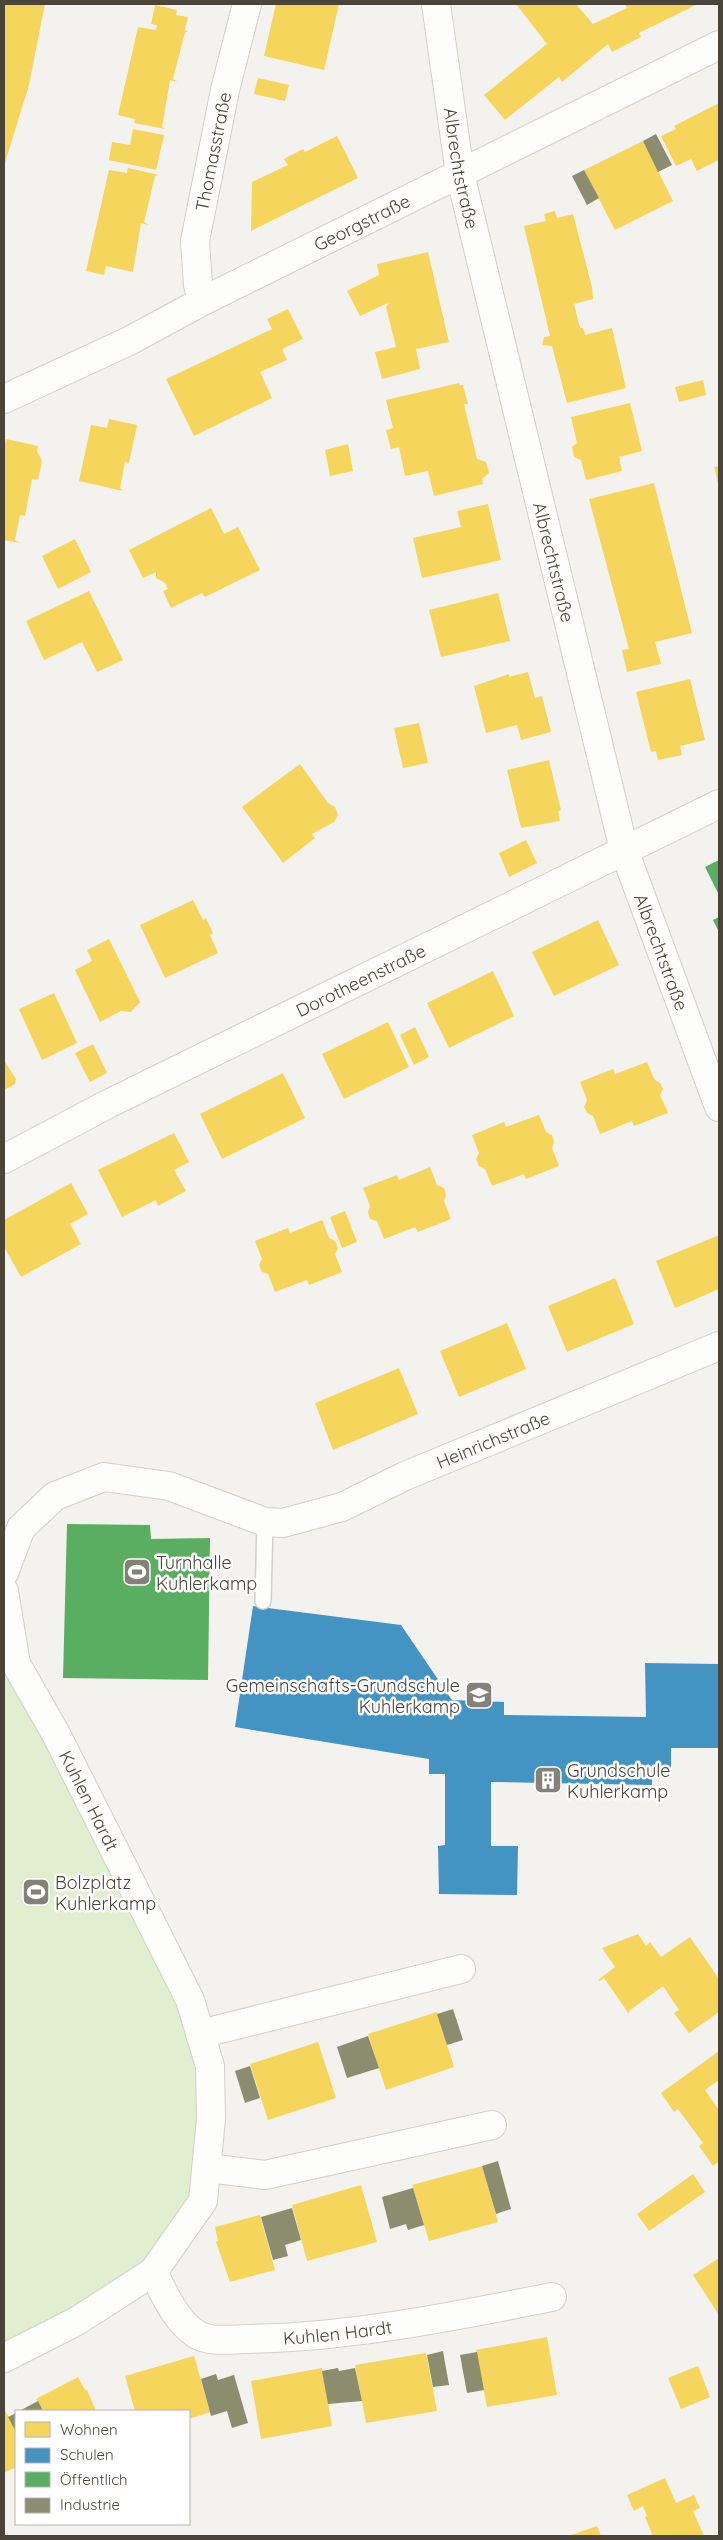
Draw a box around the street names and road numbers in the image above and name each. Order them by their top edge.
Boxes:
street label: Thomasstraße [190,90,236,213]
street label: Albrechtstraße [439,106,484,231]
street label: Georgstraße [310,189,414,256]
street label: Albrechtstraße [528,500,580,624]
street label: Albrechtstraße [630,890,694,1014]
street label: Dorotheenstraße [292,938,429,1022]
street label: Heinrichstraße [433,1406,553,1473]
street label: Kuhlen Hardt [55,1746,124,1854]
street label: Kuhlen Hardt [282,2315,393,2349]

